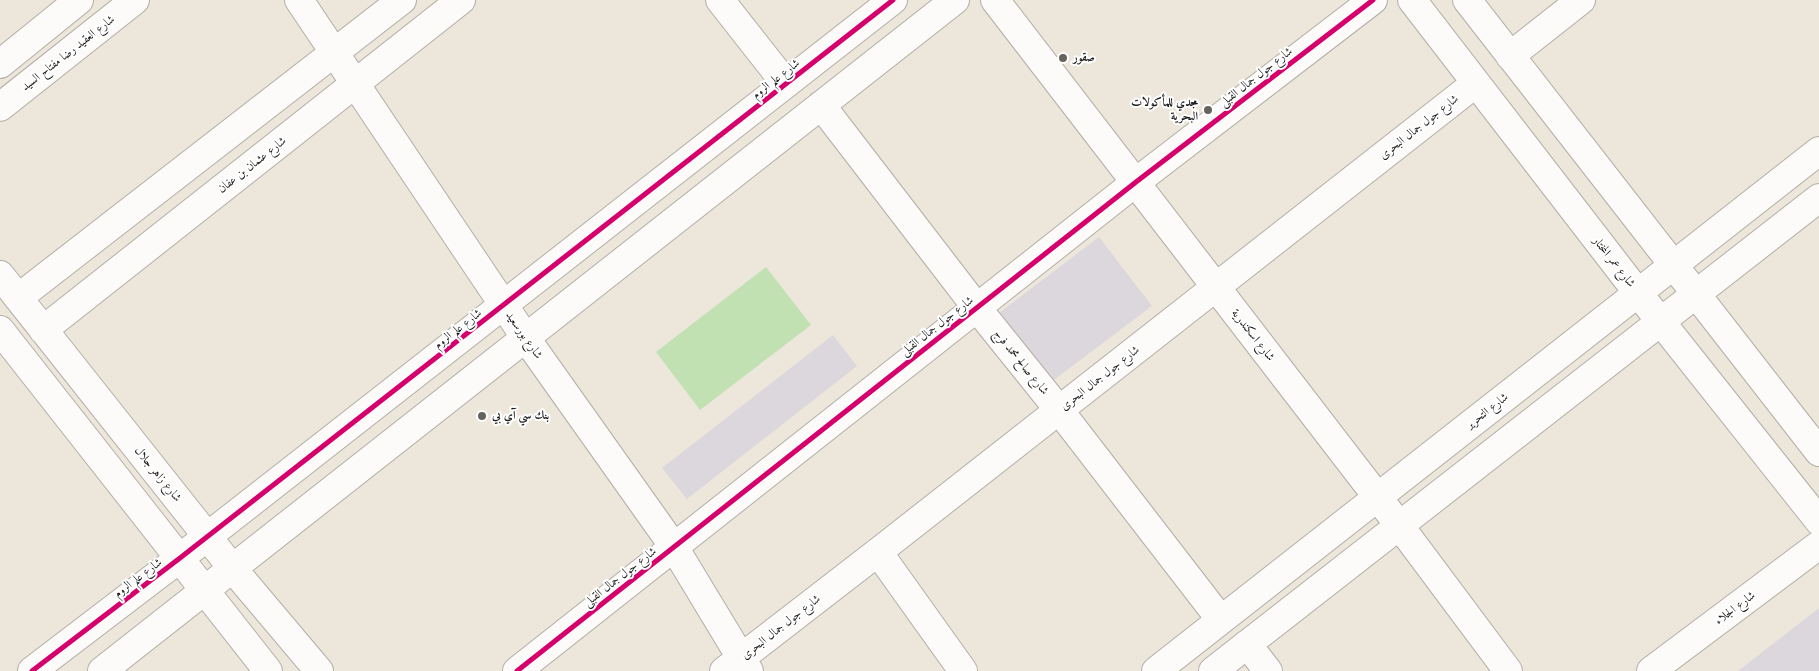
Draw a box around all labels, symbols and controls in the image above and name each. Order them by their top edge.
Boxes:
street label: شارع العقيد رضا مفتاح السيد [18,12,118,94]
street label: شارع جول جمال القبلى [1217,44,1295,110]
place label: صقور [1073,51,1095,65]
marker: صقور [1057,52,1069,64]
street label: شارع علم الروم [749,56,803,102]
street label: شارع جول جمال البحرى [1376,92,1462,162]
place label: مجدي للمأكولات البحرية [1131,96,1198,124]
marker: مجدي للمأكولات البحرية [1202,104,1214,116]
street label: شارع عثمان بن عفان [215,134,289,196]
street label: شارع عمر المختار [1590,234,1638,290]
street label: شارع جول جمال القبلى [898,293,976,359]
street label: شارع علم الروم [431,306,485,352]
street label: شارع اسكندرية [1228,306,1278,364]
street label: شارع بورسعيد [502,308,546,362]
street label: شارع صالح محمد فرج [990,326,1052,398]
street label: شارع جول جمال البحرى [1057,343,1143,413]
street label: شارع التحرير [1463,390,1511,432]
place label: بنك سي آي بي [492,409,549,423]
marker: بنك سي آي بي [476,410,488,422]
street label: شارع زاهر جلال [131,443,185,505]
street label: شارع جول جمال القبلى [581,544,659,610]
street label: شارع علم الروم [111,555,165,601]
street label: شارع الجلاء [1712,588,1758,628]
street label: شارع جول جمال البحرى [738,592,824,662]

